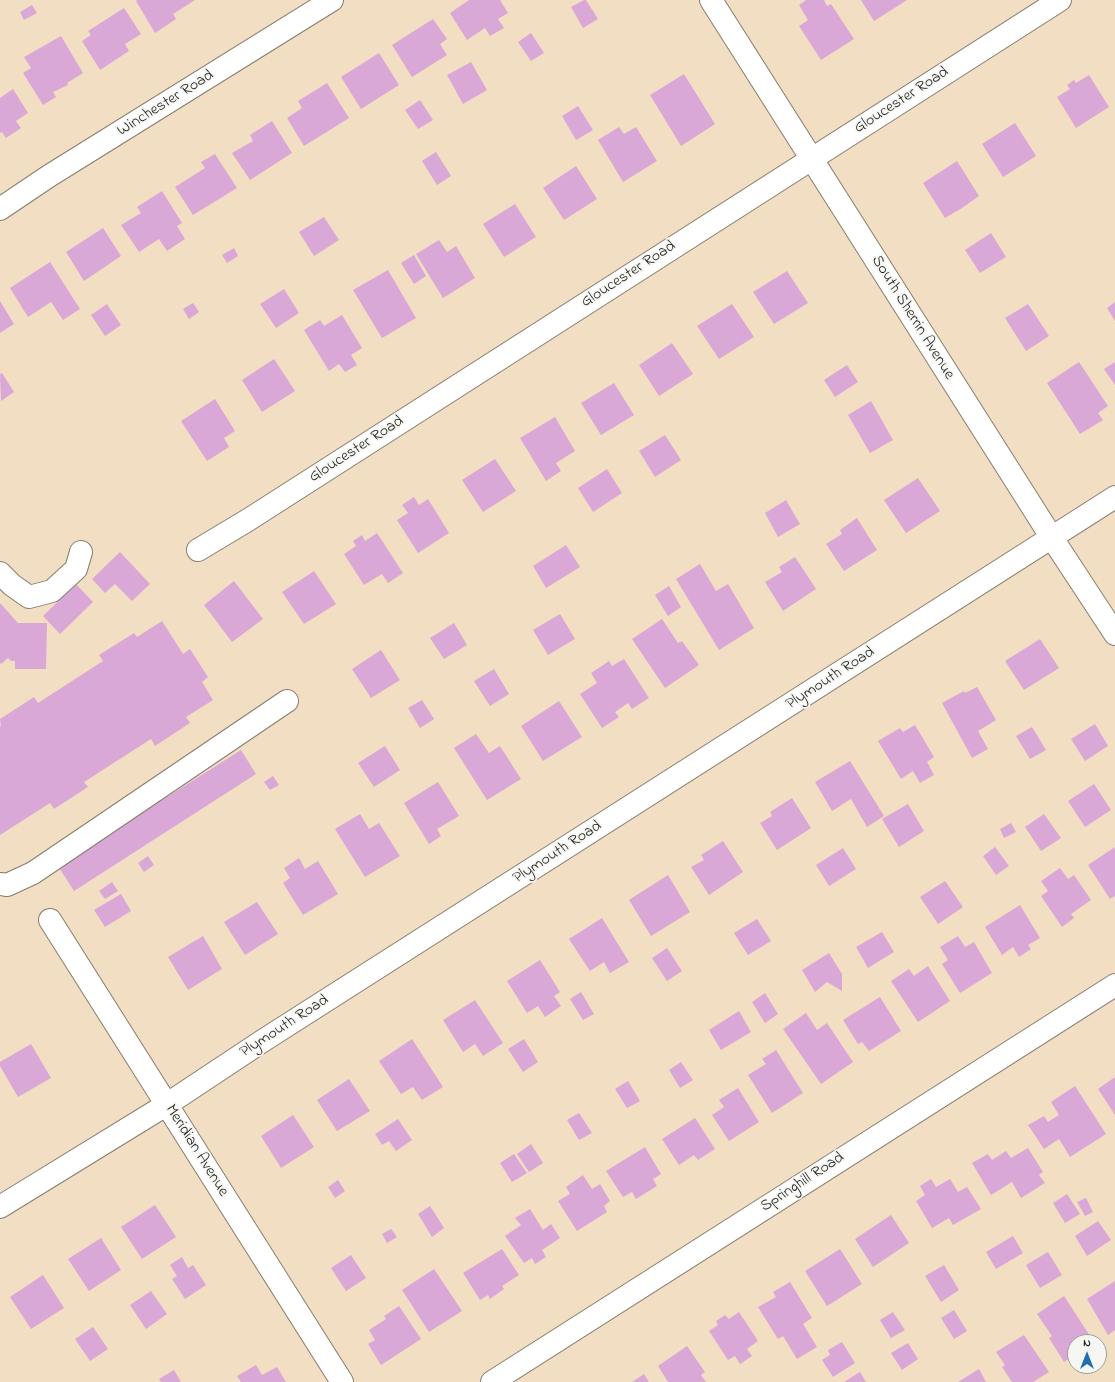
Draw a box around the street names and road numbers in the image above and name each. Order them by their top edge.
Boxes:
street label: Gloucester Road [851,63,953,139]
street label: Winchester Road [114,67,218,141]
street label: Gloucester Road [578,237,680,313]
street label: South Sherrin Avenue [866,253,958,383]
street label: Gloucester Road [306,412,408,488]
street label: Plymouth Road [783,643,879,715]
street label: Plymouth Road [510,817,606,889]
street label: Plymouth Road [237,991,333,1063]
street label: Meridian Avenue [160,1101,232,1201]
street label: Springhill Road [758,1149,848,1217]

